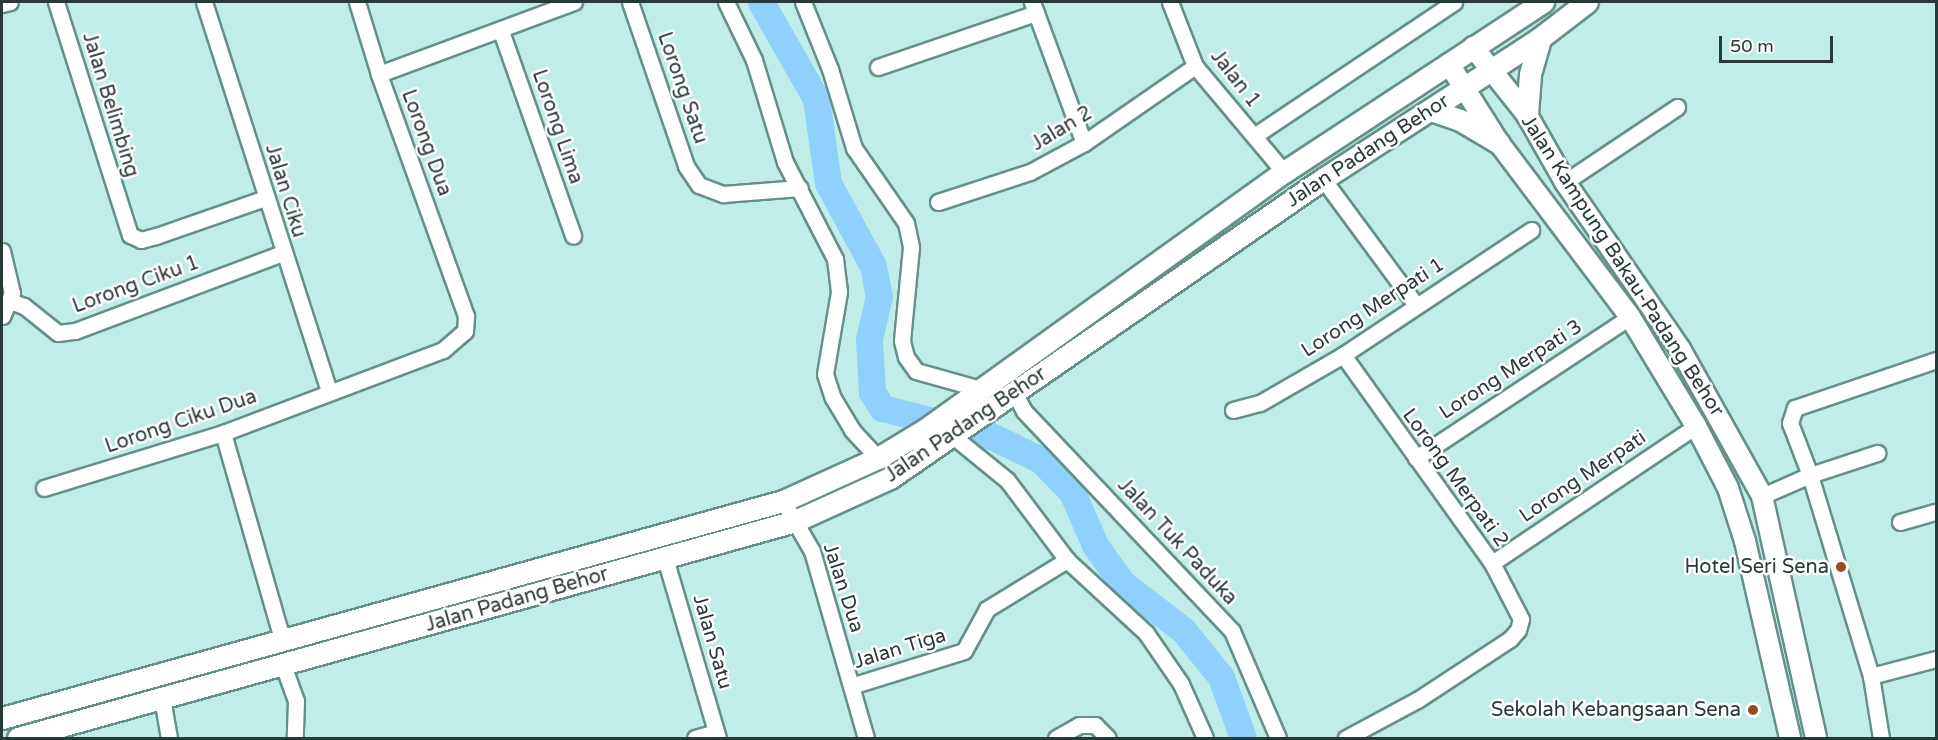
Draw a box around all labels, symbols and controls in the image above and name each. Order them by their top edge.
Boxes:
scale bar [1722,24,1836,62]
street label: Lorong Satu [652,29,712,147]
street label: Jalan Belimbing [77,30,143,180]
text: 50 m [1730,35,1774,57]
street label: Jalan 1 [1205,45,1265,113]
street label: Lorong Lima [526,67,588,187]
street label: Lorong Dua [396,87,456,199]
street label: Jalan Padang Behor [1282,89,1454,213]
street label: Jalan 2 [1027,102,1097,156]
street label: Jalan Kampung Bakau-Padang Behor [1515,111,1729,421]
street label: Jalan Ciku [259,142,311,240]
street label: Lorong Ciku 1 [69,251,203,319]
street label: Lorong Merpati 1 [1297,253,1449,363]
street label: Lorong Merpati 3 [1435,315,1587,425]
street label: Jalan Padang Behor [881,362,1051,488]
street label: Lorong Ciku Dua [102,385,260,459]
street label: Lorong Merpati 2 [1397,404,1513,552]
street label: Lorong Merpati [1515,426,1651,528]
street label: Jalan Tuk Paduka [1112,474,1242,610]
street label: Jalan Dua [817,540,869,636]
place label: Hotel Seri Sena [1685,555,1829,579]
marker: Hotel Seri Sena [1834,560,1848,574]
street label: Jalan Padang Behor [423,562,611,638]
street label: Jalan Satu [687,592,737,692]
street label: Jalan Tiga [851,624,949,674]
place label: Sekolah Kebangsaan Sena [1491,698,1741,722]
marker: Sekolah Kebangsaan Sena [1746,703,1760,717]

